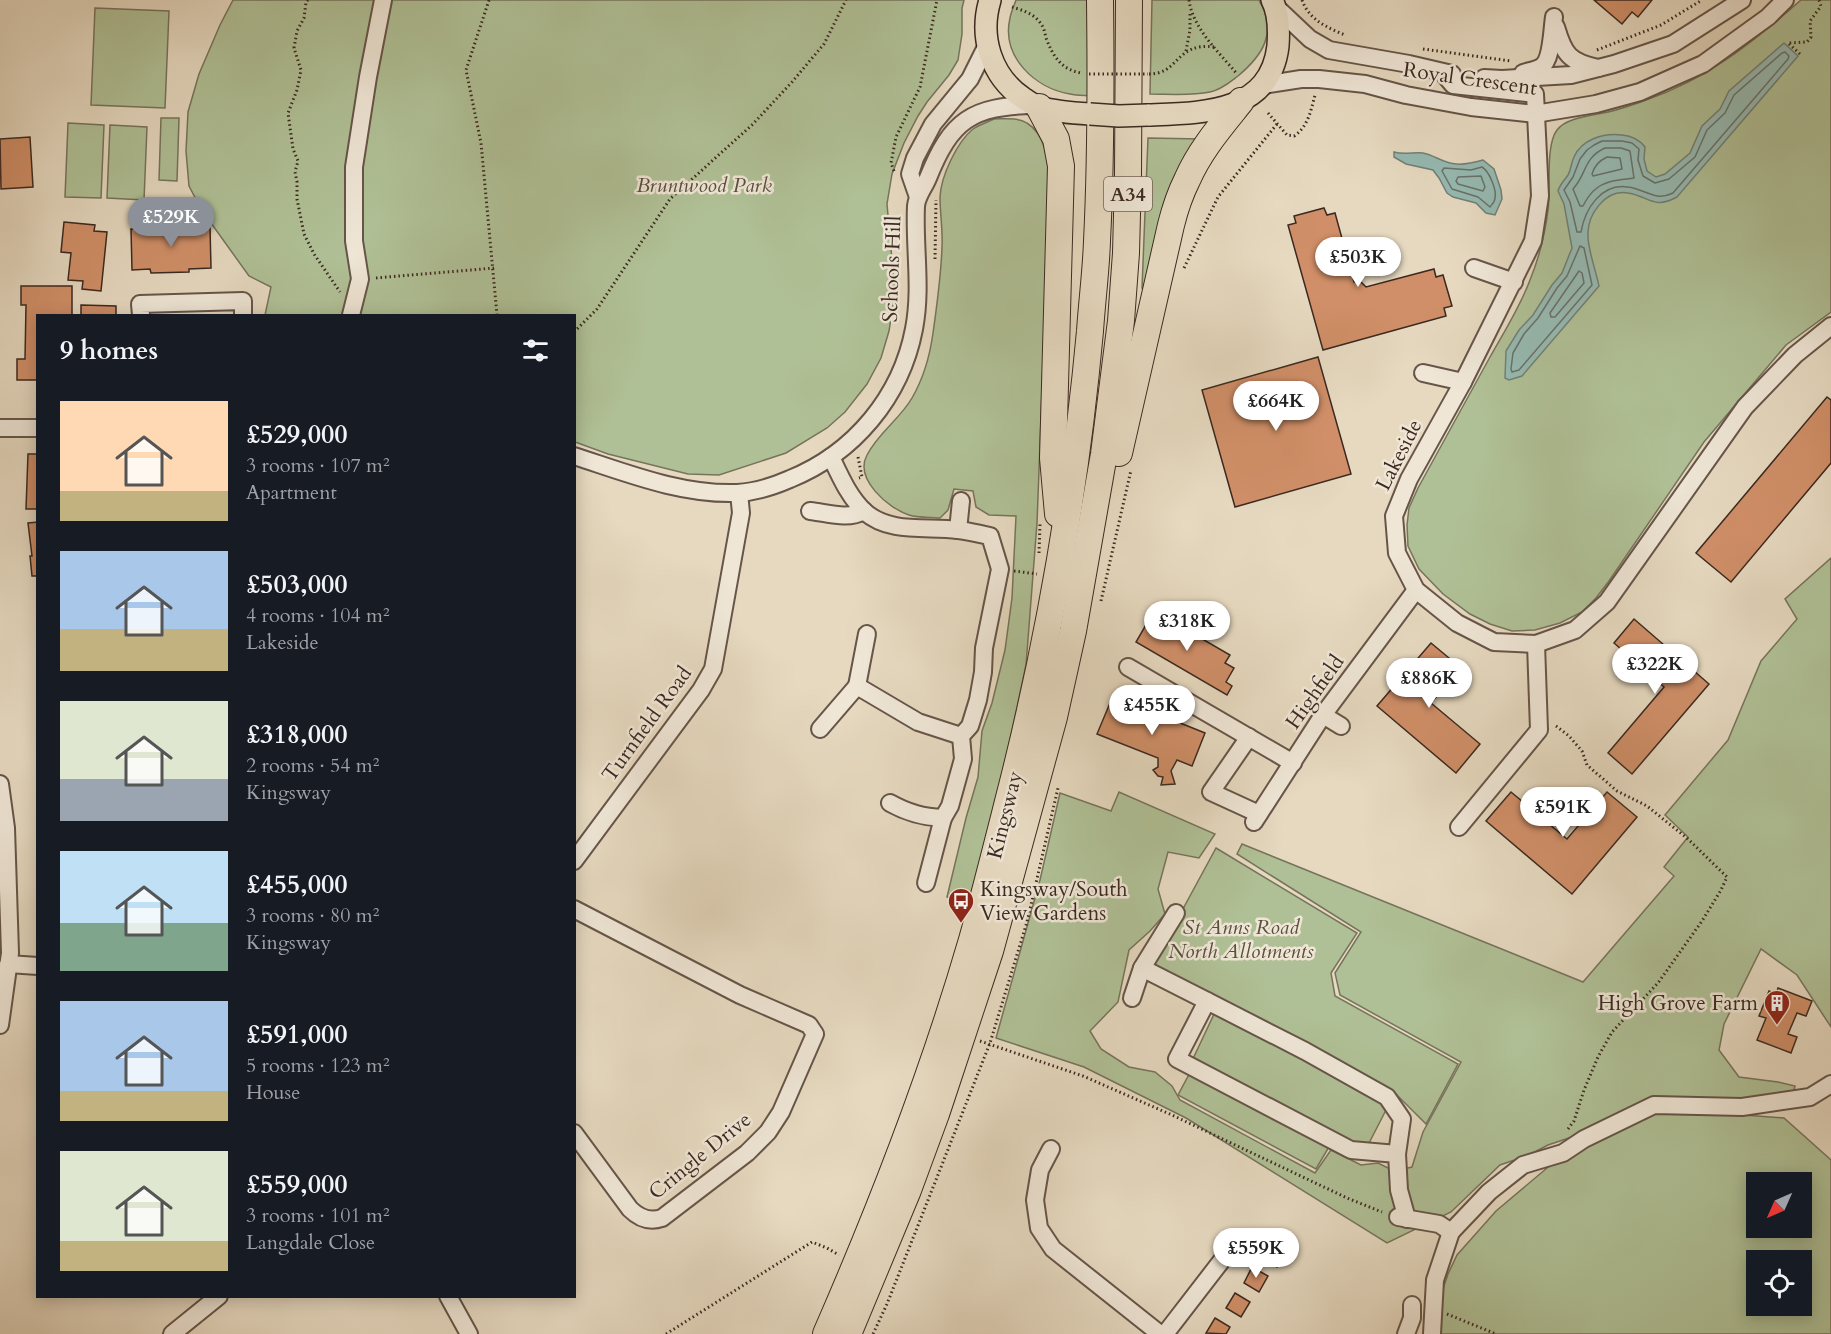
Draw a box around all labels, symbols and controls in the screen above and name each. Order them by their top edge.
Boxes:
street label: Royal Crescent [1401,55,1539,103]
park label: Bruntwood Park [636,171,772,200]
road number: A34 [1104,177,1152,211]
pin: £529K [129,197,213,248]
text: £529K [142,203,200,230]
street label: Schools Hill [876,215,908,323]
pin: £503K [1316,237,1400,288]
text: £503K [1329,243,1387,270]
text: 9 homes [60,333,158,368]
icon: filters [519,334,552,367]
pin: £664K [1234,381,1318,432]
text: £664K [1247,387,1305,414]
street label: Lakeside [1369,414,1429,496]
text: £529,000 [246,417,348,452]
icon: home [108,425,180,497]
text: 3 rooms · 107 m² [246,452,390,479]
text: Apartment [246,479,337,506]
text: £503,000 [246,567,348,602]
icon: home [108,575,180,647]
pin: £318K [1145,601,1229,652]
text: 4 rooms · 104 m² [246,602,390,629]
text: £318K [1158,607,1216,634]
text: Lakeside [246,629,319,656]
pin: £322K [1613,644,1697,695]
street label: Highfield [1279,649,1351,735]
text: £322K [1626,650,1684,677]
pin: £886K [1387,658,1471,709]
street label: Turnfield Road [595,660,699,788]
text: £886K [1400,664,1458,691]
pin: £455K [1110,685,1194,736]
text: £455K [1123,691,1181,718]
text: £318,000 [246,717,348,752]
icon: home [108,725,180,797]
text: 2 rooms · 54 m² [246,752,379,779]
street label: Kingsway [980,768,1030,862]
text: Kingsway [246,779,331,806]
pin: £591K [1521,787,1605,838]
text: £591K [1534,793,1592,820]
text: £455,000 [246,867,348,902]
icon: home [108,875,180,947]
place label: Kingsway/South View Gardens [980,875,1128,928]
bus stop icon: Kingsway/South View Gardens [946,886,976,924]
text: 3 rooms · 80 m² [246,902,379,929]
park label: St Anns Road North Allotments [1168,913,1314,966]
text: Kingsway [246,929,331,956]
building icon: High Grove Farm [1762,988,1792,1026]
place label: High Grove Farm [1598,989,1758,1018]
text: £591,000 [246,1017,348,1052]
icon: home [108,1025,180,1097]
text: 5 rooms · 123 m² [246,1052,390,1079]
text: House [246,1079,300,1106]
street label: Cringle Drive [642,1106,758,1206]
text: £559,000 [246,1167,348,1202]
north arrow [1746,1172,1812,1238]
map controls [1746,1172,1812,1316]
icon: home [108,1175,180,1247]
text: 3 rooms · 101 m² [246,1202,390,1229]
pin: £559K [1214,1228,1298,1279]
text: Langdale Close [246,1229,375,1256]
text: £559K [1227,1234,1285,1261]
button: locate [1746,1250,1812,1316]

